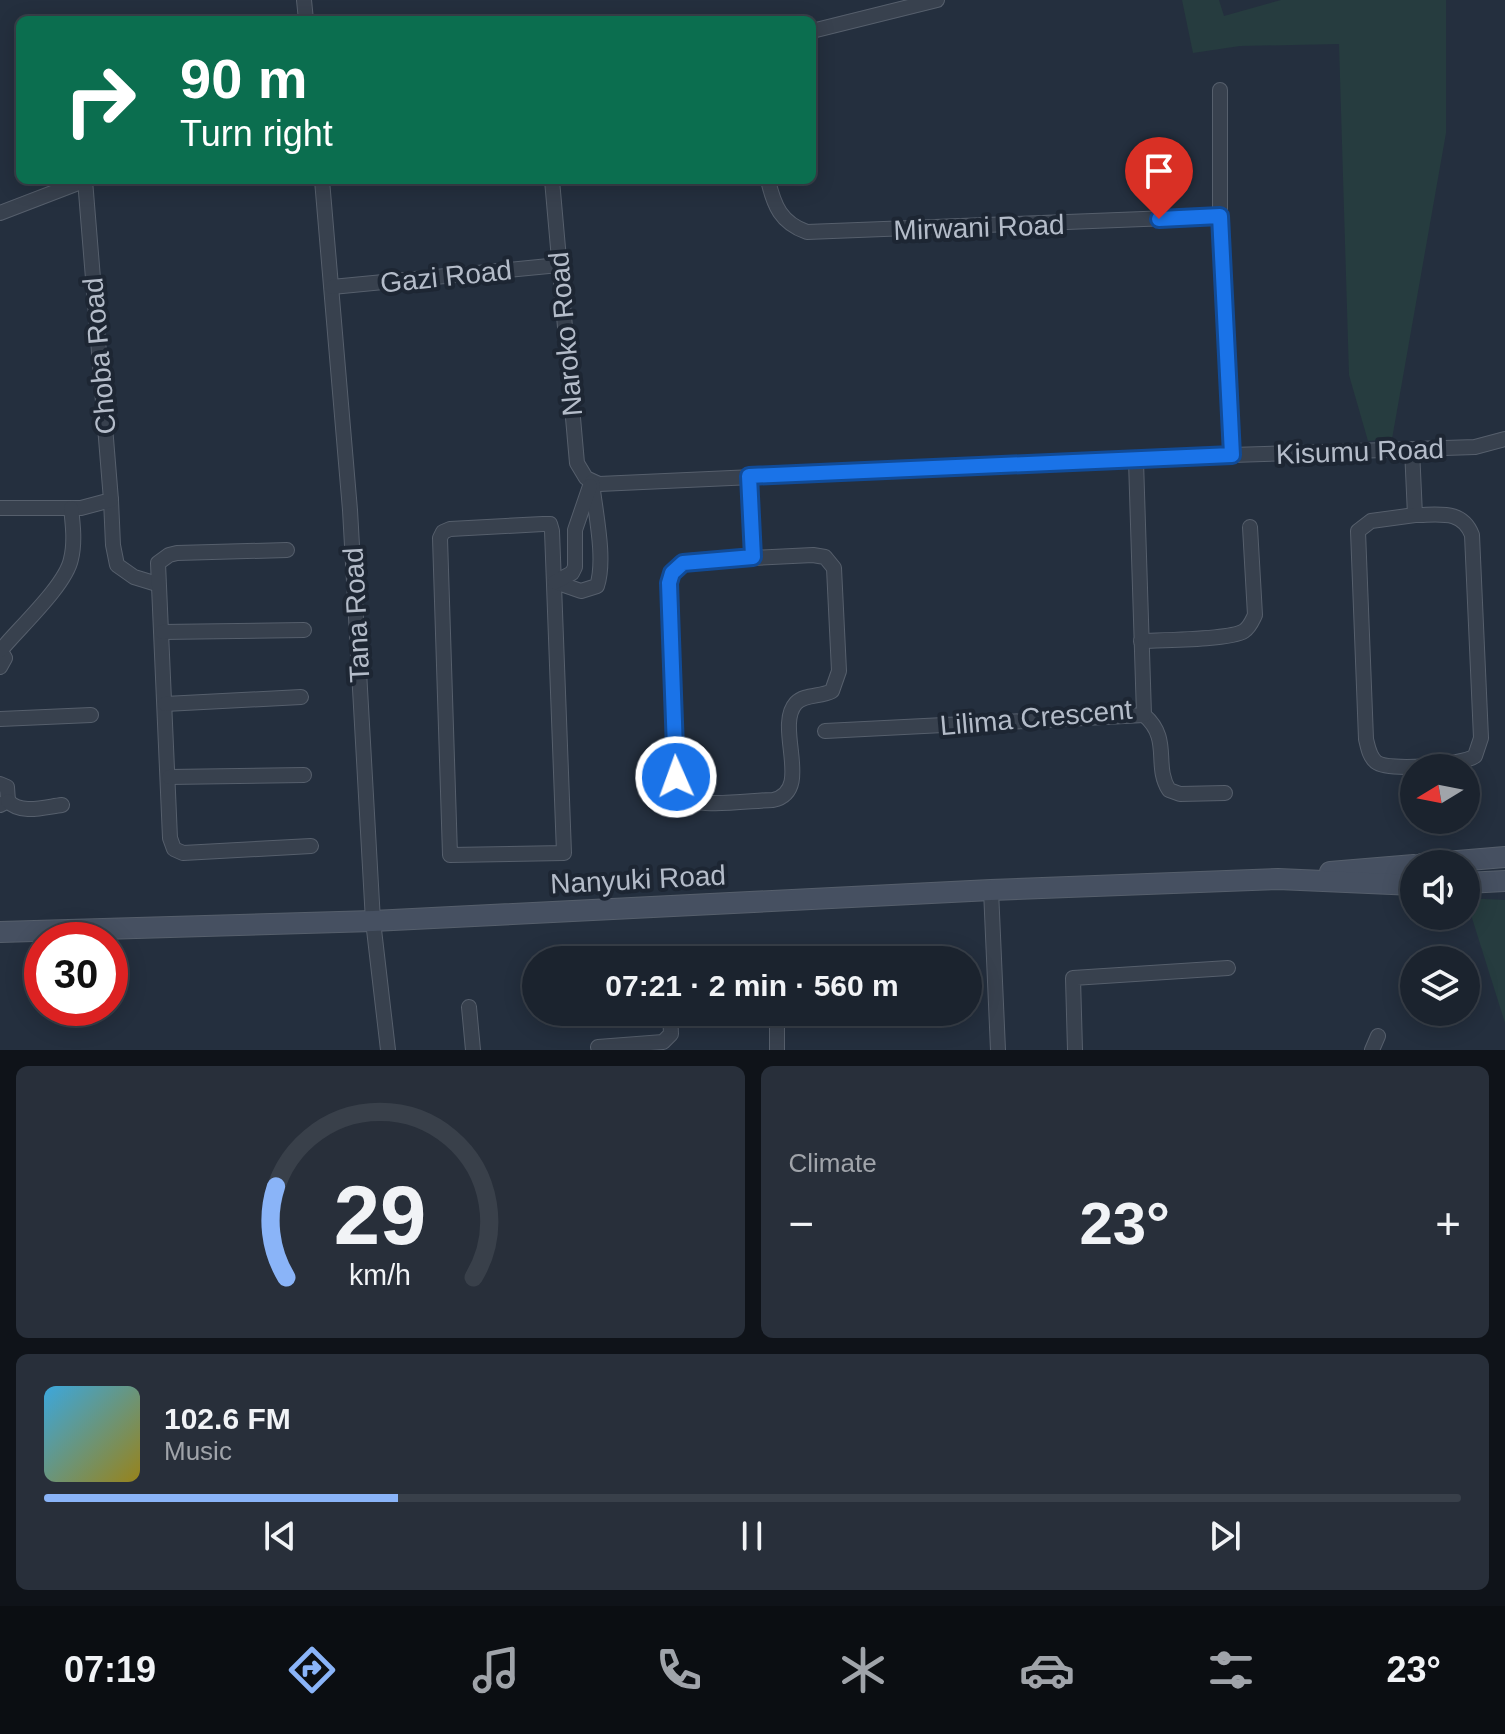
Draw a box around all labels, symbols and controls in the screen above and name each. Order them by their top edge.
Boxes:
text: 90 m [180,47,308,110]
icon: right [48,48,152,152]
text: Turn right [180,113,333,154]
pin [1125,137,1193,219]
icon: arrive [1137,149,1181,193]
street label: Mirwani Road [893,209,1065,246]
street label: Naroko Road [543,250,588,417]
street label: Gazi Road [379,254,513,299]
street label: Choba Road [77,276,122,436]
street label: Kisumu Road [1275,433,1445,470]
street label: Tana Road [337,547,376,683]
street label: Lilima Crescent [939,694,1134,741]
position arrow [634,735,718,819]
north arrow [1400,754,1480,834]
map controls [1400,754,1480,1026]
button: sound [1400,850,1480,930]
street label: Nanyuki Road [549,859,727,900]
speed limit sign: 30 [24,922,128,1026]
button: layers [1400,946,1480,1026]
text: 07:21 · 2 min · 560 m [605,969,899,1002]
text: Climate [789,1148,877,1178]
text: 29 [334,1169,427,1262]
text: 23° [1079,1190,1170,1257]
text: − [789,1199,814,1248]
text: + [1435,1199,1461,1248]
text: km/h [349,1259,411,1291]
text: 102.6 FM [164,1402,291,1435]
text: Music [164,1436,232,1466]
icon: previous [258,1514,302,1558]
icon: pause [730,1514,774,1558]
icon: next [1203,1514,1247,1558]
icon: directions [284,1642,340,1698]
icon: music [468,1642,524,1698]
icon: phone [651,1642,707,1698]
icon: climate [835,1642,891,1698]
icon: car [1019,1642,1075,1698]
icon: filters [1203,1642,1259,1698]
text: 07:19 [64,1649,156,1690]
text: 23° [1387,1649,1441,1690]

